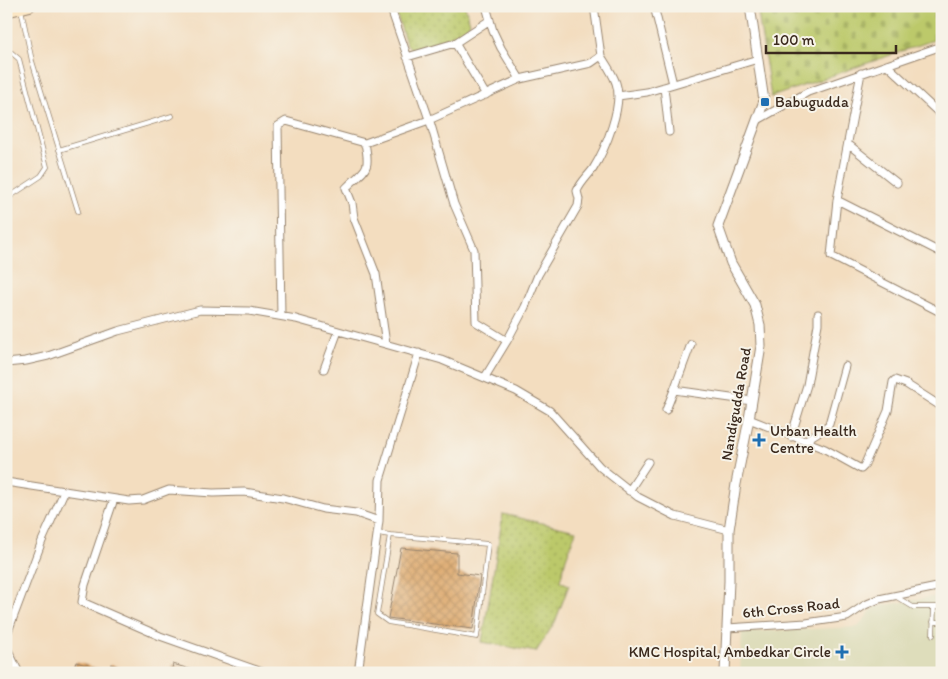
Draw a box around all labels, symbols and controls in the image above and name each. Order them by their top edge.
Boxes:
scale bar [766,22,896,54]
text: 100 m [773,31,815,49]
place label: Babugudda [775,93,849,111]
marker: Babugudda [759,96,771,108]
street label: Nandigudda Road [717,346,755,462]
place label: Urban Health Centre [770,422,857,457]
marker: Urban Health Centre [752,433,766,447]
street label: 6th Cross Road [742,594,840,622]
place label: KMC Hospital, Ambedkar Circle [629,643,831,661]
marker: KMC Hospital, Ambedkar Circle [835,645,849,659]

